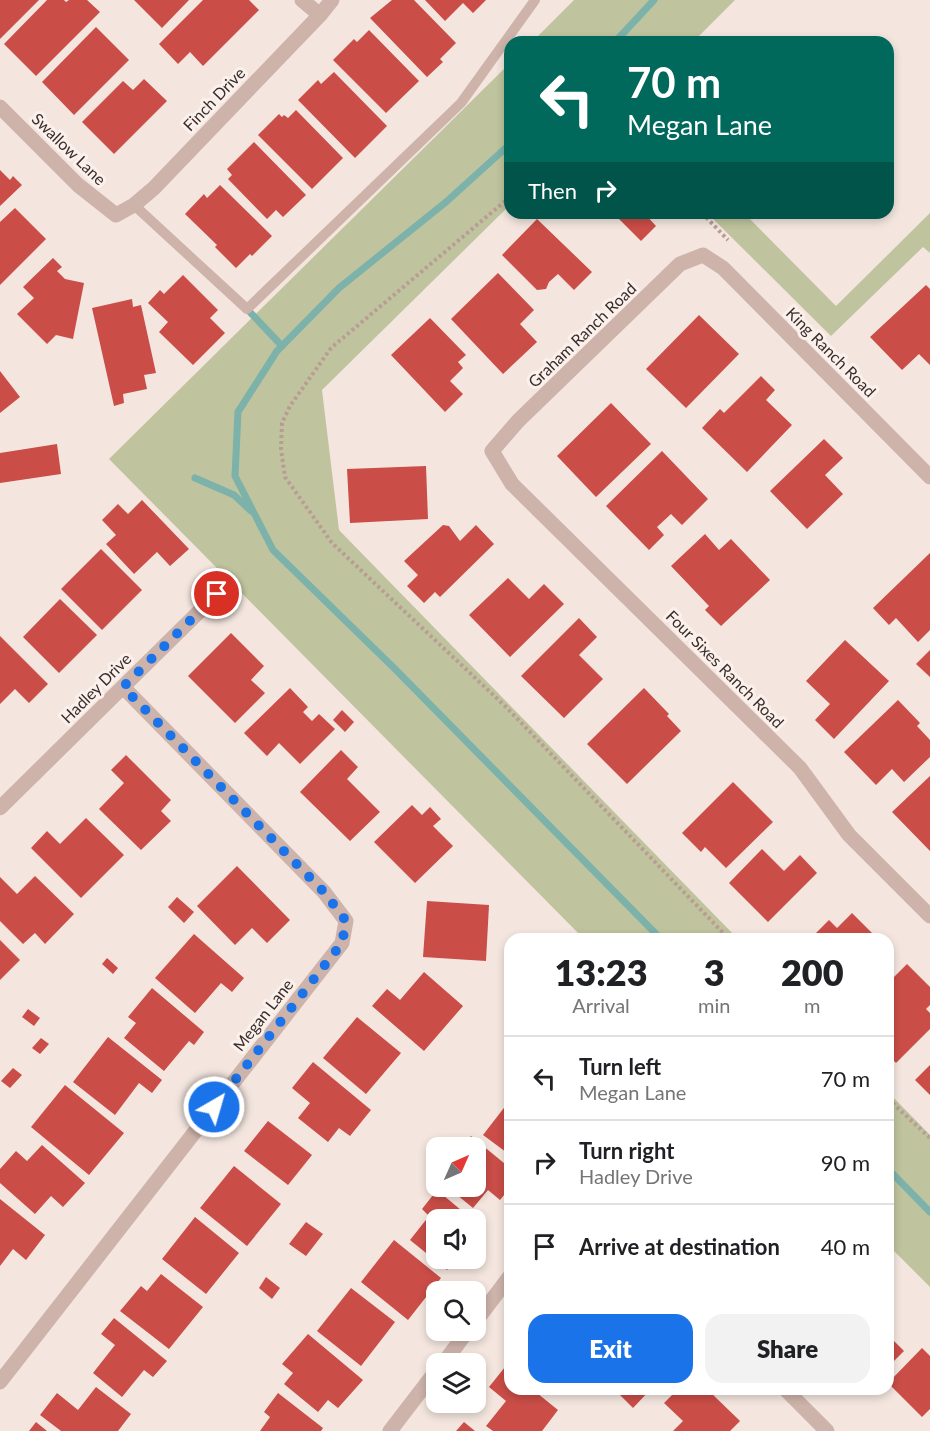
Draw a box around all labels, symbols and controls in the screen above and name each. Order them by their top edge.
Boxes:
text: 70 m [627,57,721,107]
icon: left [528,60,606,138]
street label: Finch Drive [179,63,248,134]
text: Megan Lane [627,108,772,141]
street label: Swallow Lane [29,109,110,189]
icon: right [589,174,622,207]
text: Then [528,177,577,204]
street label: Graham Ranch Road [524,278,639,391]
street label: King Ranch Road [783,303,880,400]
pin [191,568,242,619]
icon: arrive [200,577,233,610]
street label: Four Sixes Ranch Road [663,606,788,731]
street label: Hadley Drive [57,649,135,727]
text: 13:23 [554,950,648,994]
text: 3 [704,950,725,994]
text: 200 [781,950,844,994]
street label: Megan Lane [229,975,297,1054]
text: Arrival [572,993,630,1017]
text: min [698,993,730,1017]
text: m [804,993,820,1017]
text: Turn left [579,1053,661,1080]
icon: left [528,1062,561,1095]
text: 70 m [821,1065,870,1092]
position arrow [182,1075,246,1139]
text: Megan Lane [579,1080,686,1104]
north arrow [426,1137,486,1197]
map controls [426,1137,486,1413]
text: Turn right [579,1137,674,1164]
icon: right [528,1146,561,1179]
text: 90 m [821,1149,870,1176]
text: Hadley Drive [579,1164,693,1188]
button: sound [426,1209,486,1269]
icon: arrive [528,1230,561,1263]
text: Arrive at destination [579,1233,780,1260]
text: 40 m [821,1233,870,1260]
button: search [426,1281,486,1341]
button: Exit [528,1314,693,1383]
button: Share [705,1314,870,1383]
button: layers [426,1353,486,1413]

